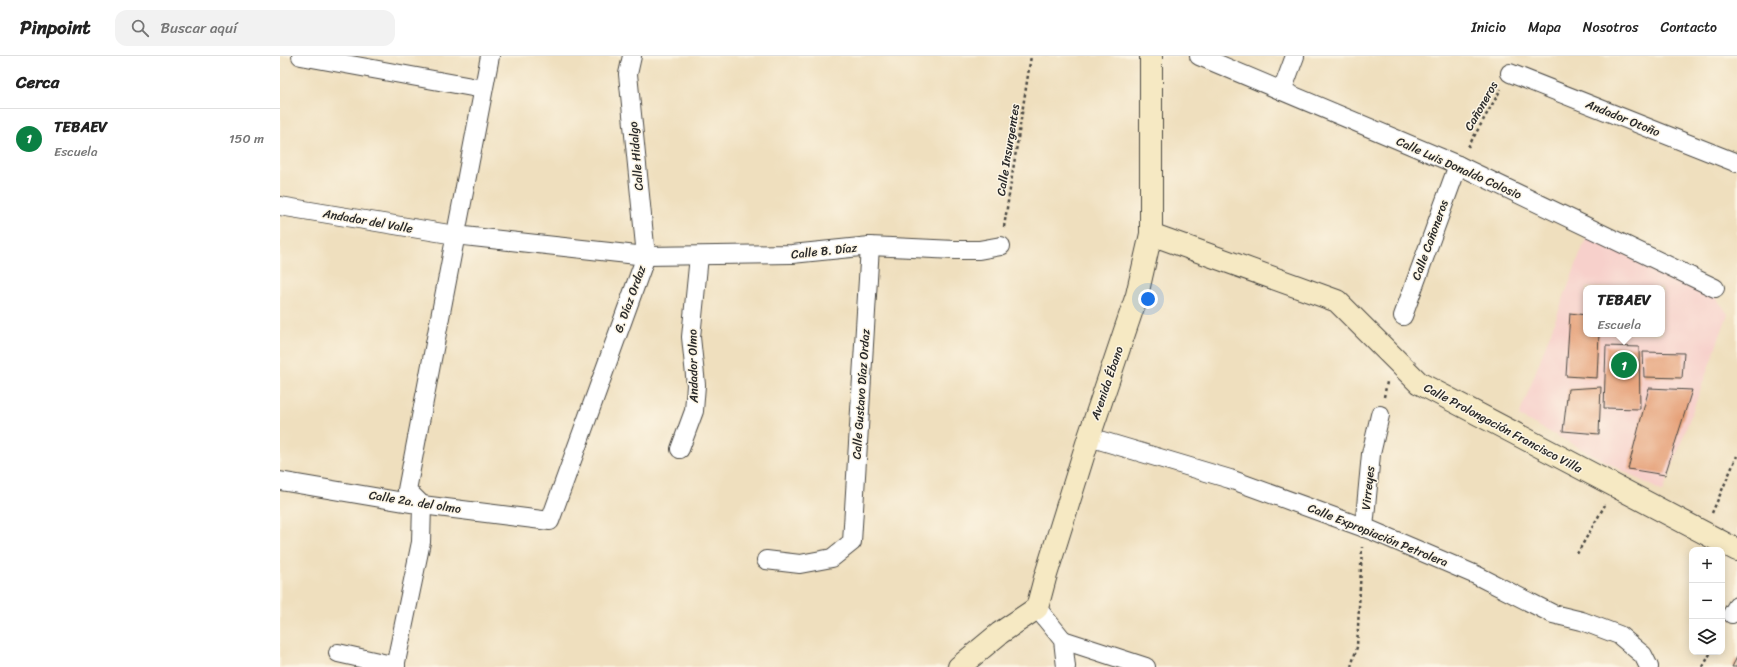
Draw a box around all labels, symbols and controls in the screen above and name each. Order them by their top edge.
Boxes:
search box [115,10,395,46]
text: Pinpoint [20,11,91,44]
text: Buscar aquí [161,15,237,41]
text: Inicio [1471,15,1506,40]
text: Mapa [1528,15,1561,40]
text: Nosotros [1583,15,1638,40]
text: Contacto [1660,15,1717,40]
icon: search [129,17,151,39]
text: Cerca [16,67,59,97]
street label: Cañoneros [1458,77,1504,135]
street label: Andador Otoño [1581,93,1664,143]
street label: Calle Insurgentes [990,102,1026,198]
text: TEBAEV [54,114,107,140]
street label: Calle Hidalgo [622,120,650,192]
text: 1 [26,127,32,150]
text: 150 m [229,127,264,150]
street label: Calle Luis Donaldo Colosio [1393,130,1525,206]
text: Escuela [54,140,98,163]
street label: Calle Cañoneros [1405,197,1455,283]
street label: Andador del Valle [320,202,415,240]
street label: Calle B. Díaz [790,237,858,265]
street label: G. Díaz Ordaz [608,262,652,336]
popup [1583,285,1665,337]
text: TEBAEV [1597,287,1651,313]
your location [1138,289,1158,309]
text: Escuela [1597,313,1641,336]
street label: Calle Gustavo Díaz Ordaz [845,328,877,460]
street label: Andador Olmo [681,329,705,404]
street label: Avenida Ébano [1084,343,1130,424]
pin: 1 [1611,350,1637,380]
street label: Calle Prolongación Francisco Villa [1420,377,1587,480]
street label: Virreyes [1355,465,1381,511]
street label: Calle 2a. del olmo [367,484,463,520]
street label: Calle Expropiación Petrolera [1304,497,1452,573]
map controls [1689,547,1725,655]
button: + [1689,547,1725,583]
button: − [1689,583,1725,619]
button: layers [1689,619,1725,655]

